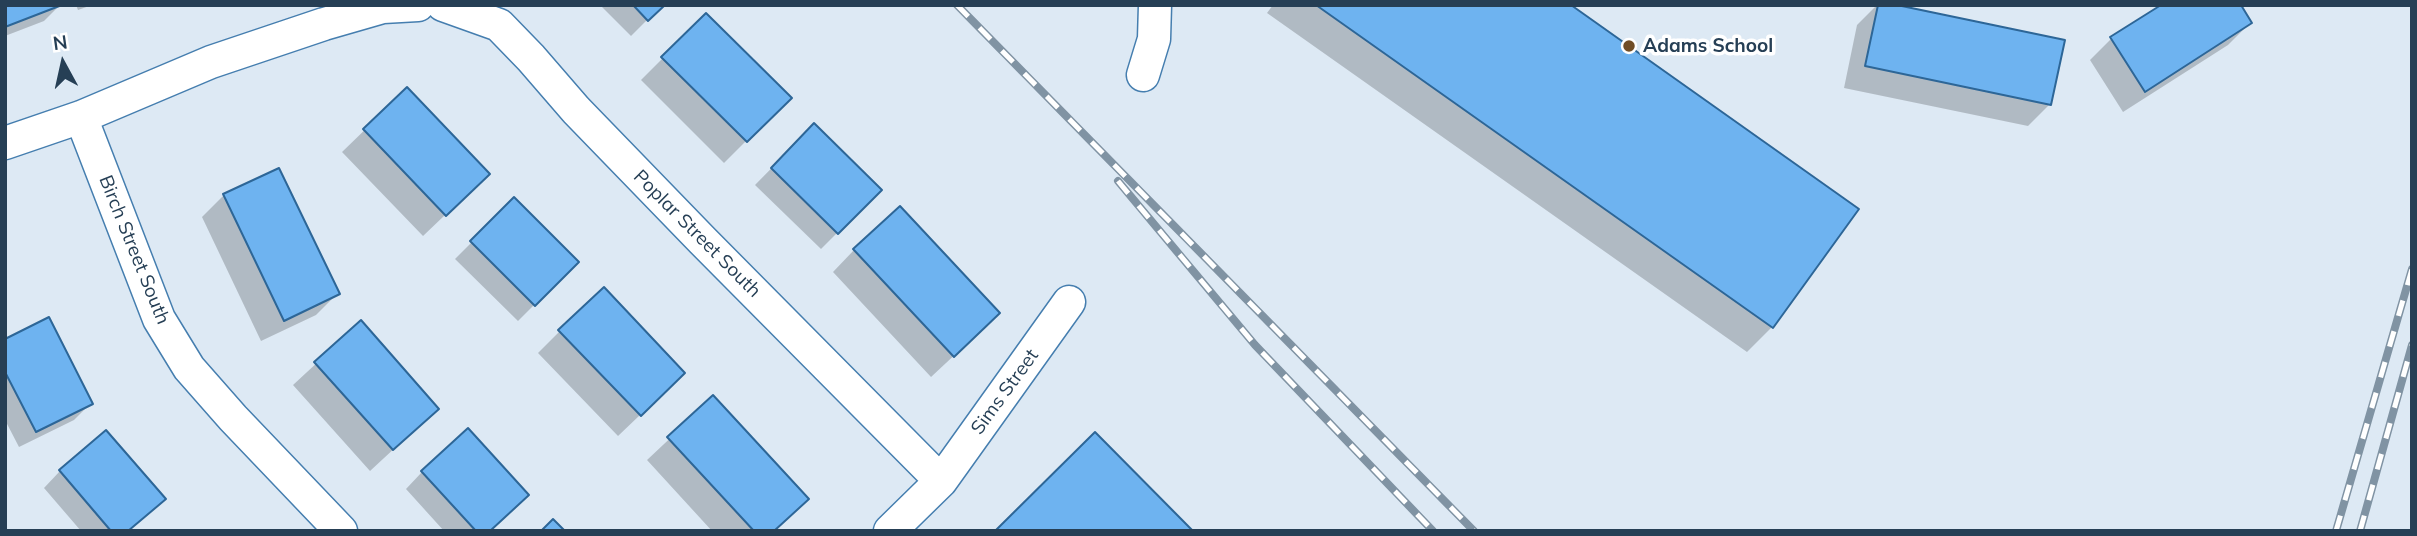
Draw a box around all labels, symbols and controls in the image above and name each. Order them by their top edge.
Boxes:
north arrow [28,28,98,98]
text: N [51,29,69,55]
place label: Adams School [1643,35,1773,57]
marker: Adams School [1621,38,1637,54]
street label: Poplar Street South [629,166,765,302]
street label: Birch Street South [94,172,174,328]
street label: Sims Street [966,345,1044,439]

